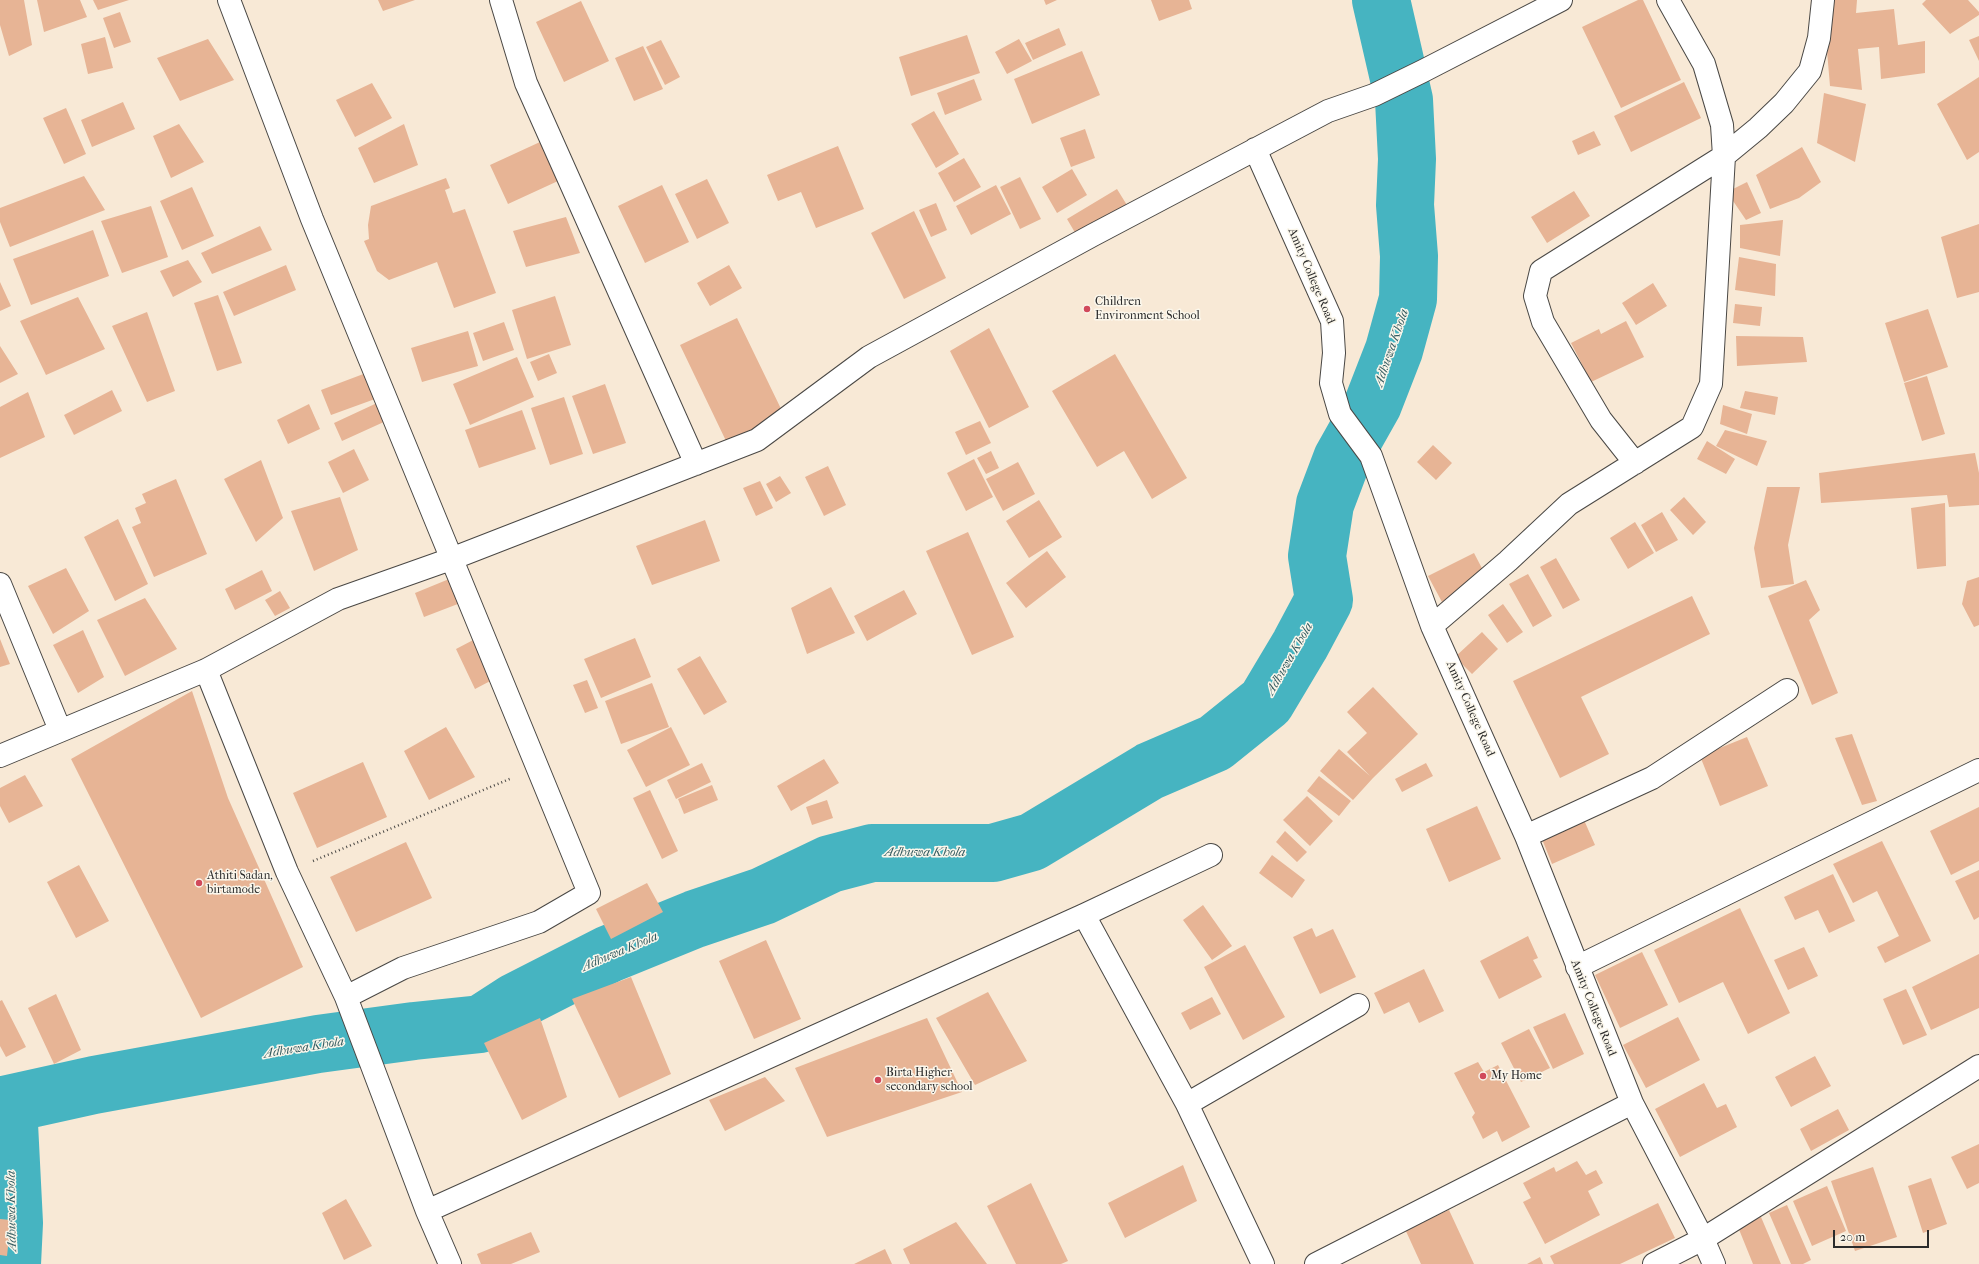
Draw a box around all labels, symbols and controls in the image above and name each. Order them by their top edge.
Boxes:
street label: Amity College Road [1284,226,1338,326]
place label: Children Environment School [1095,295,1200,323]
marker: Children Environment School [1082,304,1092,314]
water label: Adhuwa Khola [1371,307,1413,389]
water label: Adhuwa Khola [1263,620,1317,698]
street label: Amity College Road [1443,659,1497,759]
water label: Adhuwa Khola [885,845,965,861]
place label: Athiti Sadan, birtamode [207,869,273,897]
marker: Athiti Sadan, birtamode [194,878,204,888]
water label: Adhuwa Khola [580,929,660,975]
street label: Amity College Road [1567,958,1619,1058]
water label: Adhuwa Khola [263,1034,345,1062]
place label: Birta Higher secondary school [886,1066,972,1094]
place label: My Home [1491,1069,1542,1083]
marker: My Home [1478,1071,1488,1081]
marker: Birta Higher secondary school [873,1075,883,1085]
water label: Adhuwa Khola [3,1170,21,1252]
scale bar [1835,1222,1931,1248]
text: 20 m [1840,1230,1865,1244]

